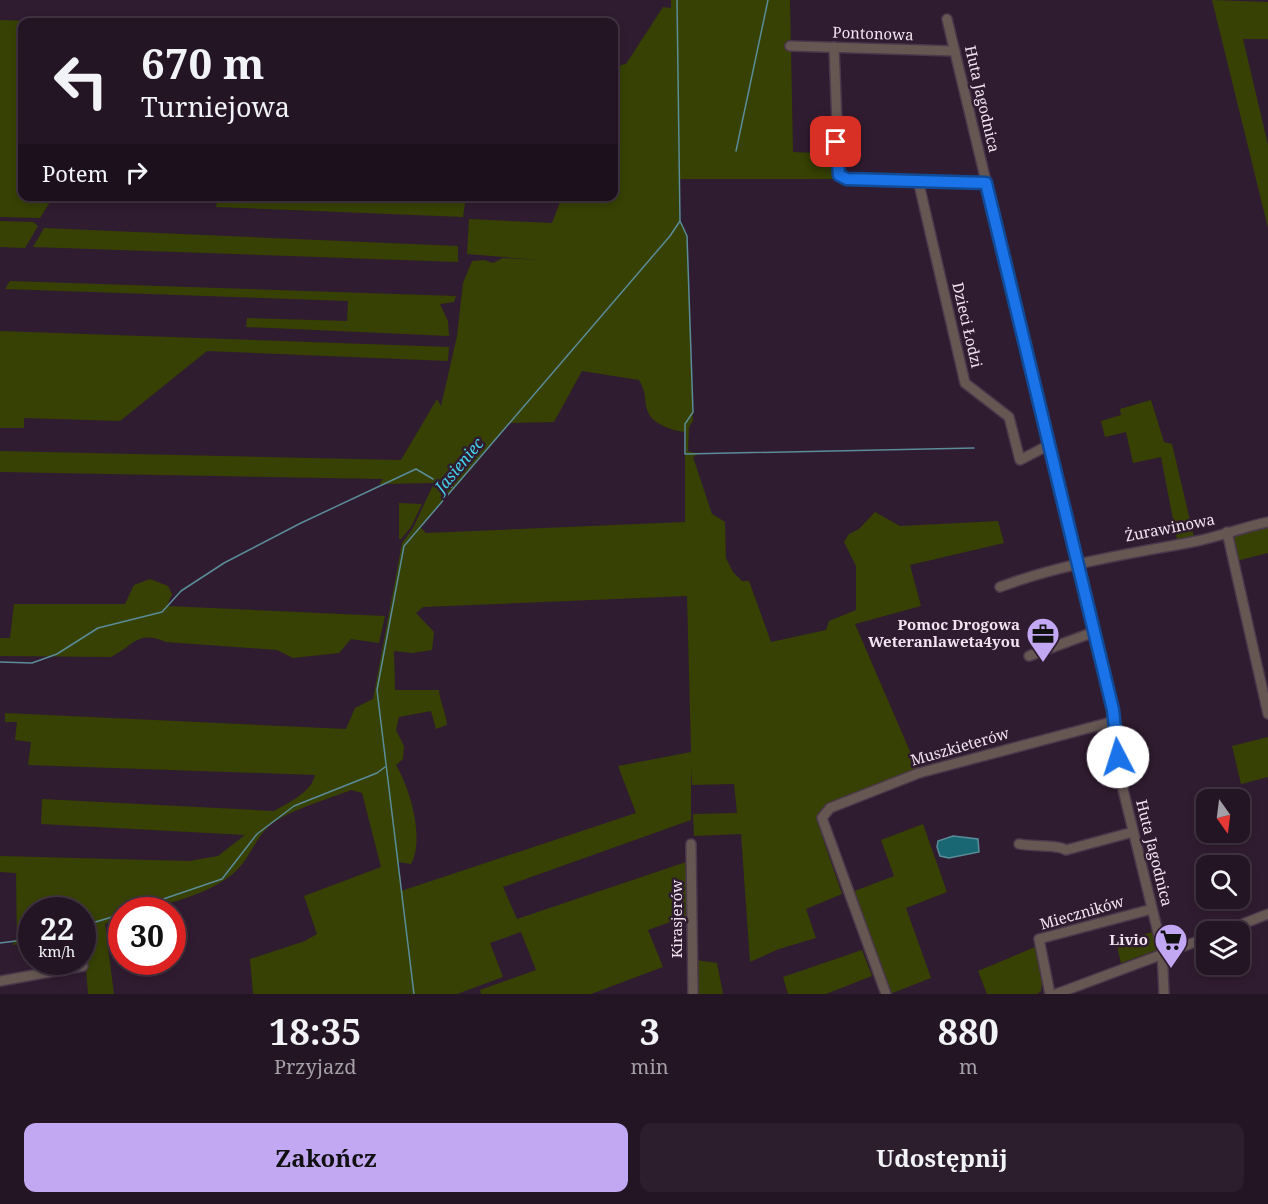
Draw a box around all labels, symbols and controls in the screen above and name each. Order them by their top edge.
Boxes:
street label: Pontonowa [832,22,914,44]
text: 670 m [141,34,265,91]
icon: left [42,42,120,120]
street label: Huta Jagodnica [961,43,1005,154]
text: Turniejowa [141,88,290,125]
pin [810,116,861,167]
icon: arrive [819,125,852,158]
icon: right [120,156,153,189]
text: Potem [42,158,108,188]
street label: Dzieci Łodzi [948,280,988,370]
water label: Jasieniec [428,433,489,499]
street label: Żurawinowa [1123,509,1216,546]
place label: Pomoc Drogowa Weteranlaweta4you [868,614,1020,651]
office icon: Pomoc Drogowa Weteranlaweta4you [1025,616,1061,663]
street label: Muszkieterów [908,722,1011,770]
position arrow [1086,725,1150,789]
north arrow [1196,789,1250,843]
map controls [1196,789,1250,975]
street label: Huta Jagodnica [1132,797,1178,908]
button: search [1196,855,1250,909]
street label: Kirasjerów [666,880,686,958]
street label: Mieczników [1037,890,1126,934]
speed limit sign: 30 [108,897,186,975]
text: 22 [40,908,74,949]
button: layers [1196,921,1250,975]
supermarket icon: Livio [1153,922,1189,969]
place label: Livio [1109,929,1148,949]
text: km/h [39,941,75,961]
text: 18:35 [269,1007,361,1056]
text: 3 [639,1007,660,1056]
text: 880 [938,1007,999,1056]
text: Przyjazd [274,1053,357,1080]
text: min [631,1053,669,1080]
text: m [959,1053,978,1080]
button: Zakończ [24,1123,628,1192]
button: Udostępnij [640,1123,1244,1192]

